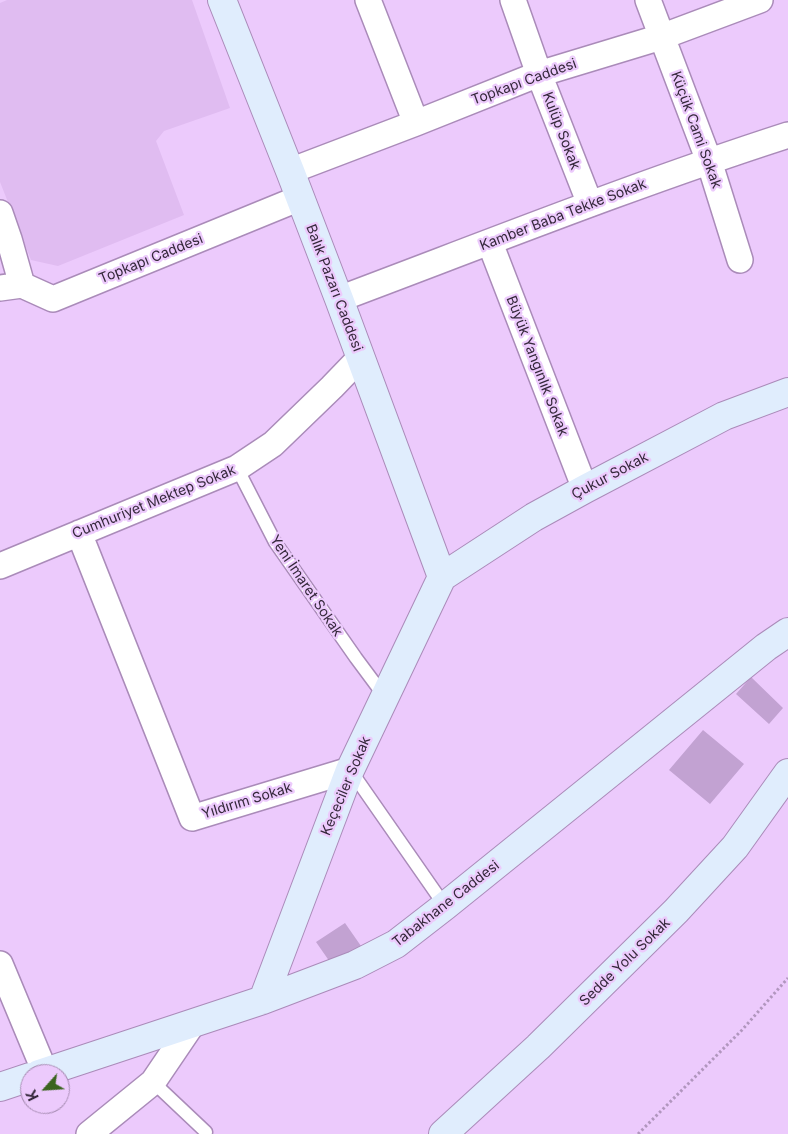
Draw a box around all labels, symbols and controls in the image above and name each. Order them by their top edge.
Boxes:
street label: Topkapı Caddesi [469,55,579,109]
street label: Küçük Cami Sokak [667,69,725,191]
street label: Kulüp Sokak [538,90,584,172]
street label: Kamber Baba Tekke Sokak [477,175,649,255]
street label: Balık Pazarı Caddesi [302,222,366,354]
street label: Topkapı Caddesi [97,231,205,287]
street label: Büyük Yangınlık Sokak [502,293,572,439]
street label: Çukur Sokak [569,449,651,503]
street label: Cumhuriyet Mektep Sokak [70,461,238,543]
street label: Yeni İmaret Sokak [266,532,346,640]
street label: Keçeciler Sokak [318,734,374,838]
street label: Yıldırım Sokak [200,779,294,823]
street label: Tabakhane Caddesi [389,857,503,951]
street label: Sedde Yolu Sokak [576,914,674,1010]
north arrow [20,1064,70,1114]
text: K [22,1087,42,1104]

